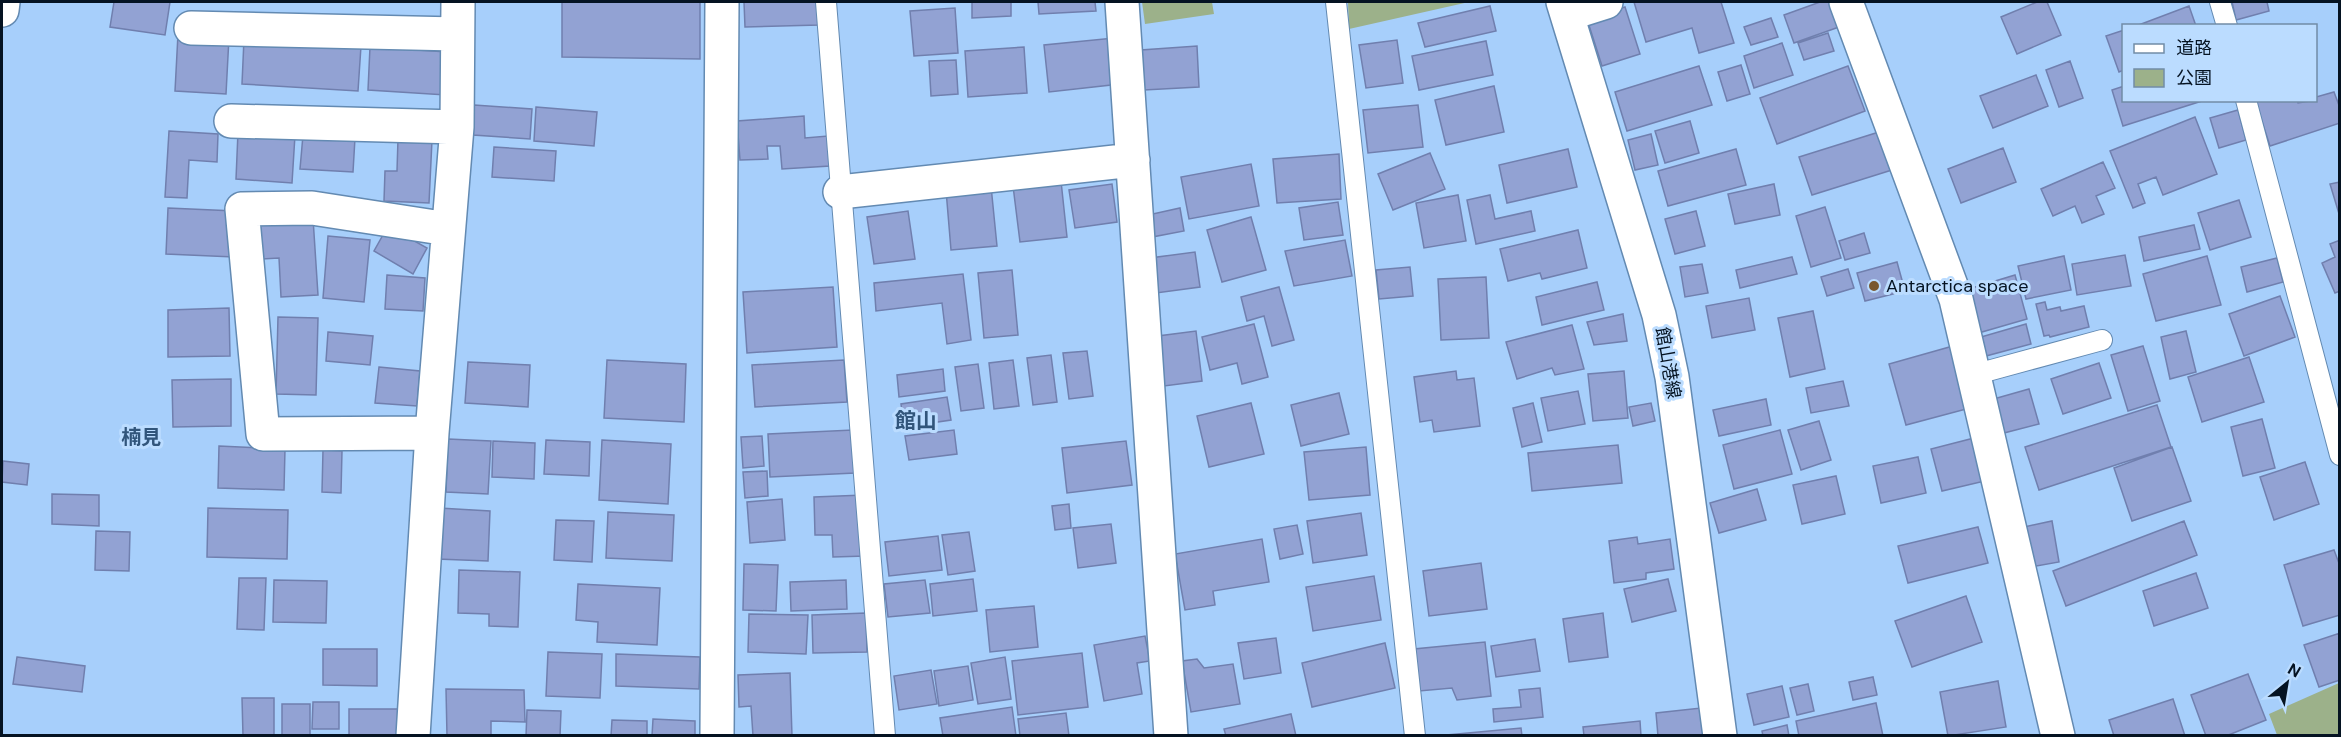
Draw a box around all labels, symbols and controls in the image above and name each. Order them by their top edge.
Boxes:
legend [2122,24,2317,102]
text: 道路 [2176,36,2212,60]
text: 公園 [2176,66,2212,90]
place label: Antarctica space [1886,274,2028,298]
marker: Antarctica space [1867,279,1881,293]
street label: 館山港線 [1650,325,1686,401]
district label: 館山 [895,407,937,435]
district label: 楠見 [121,424,161,450]
north arrow [2257,653,2317,713]
text: N [2284,658,2305,682]

